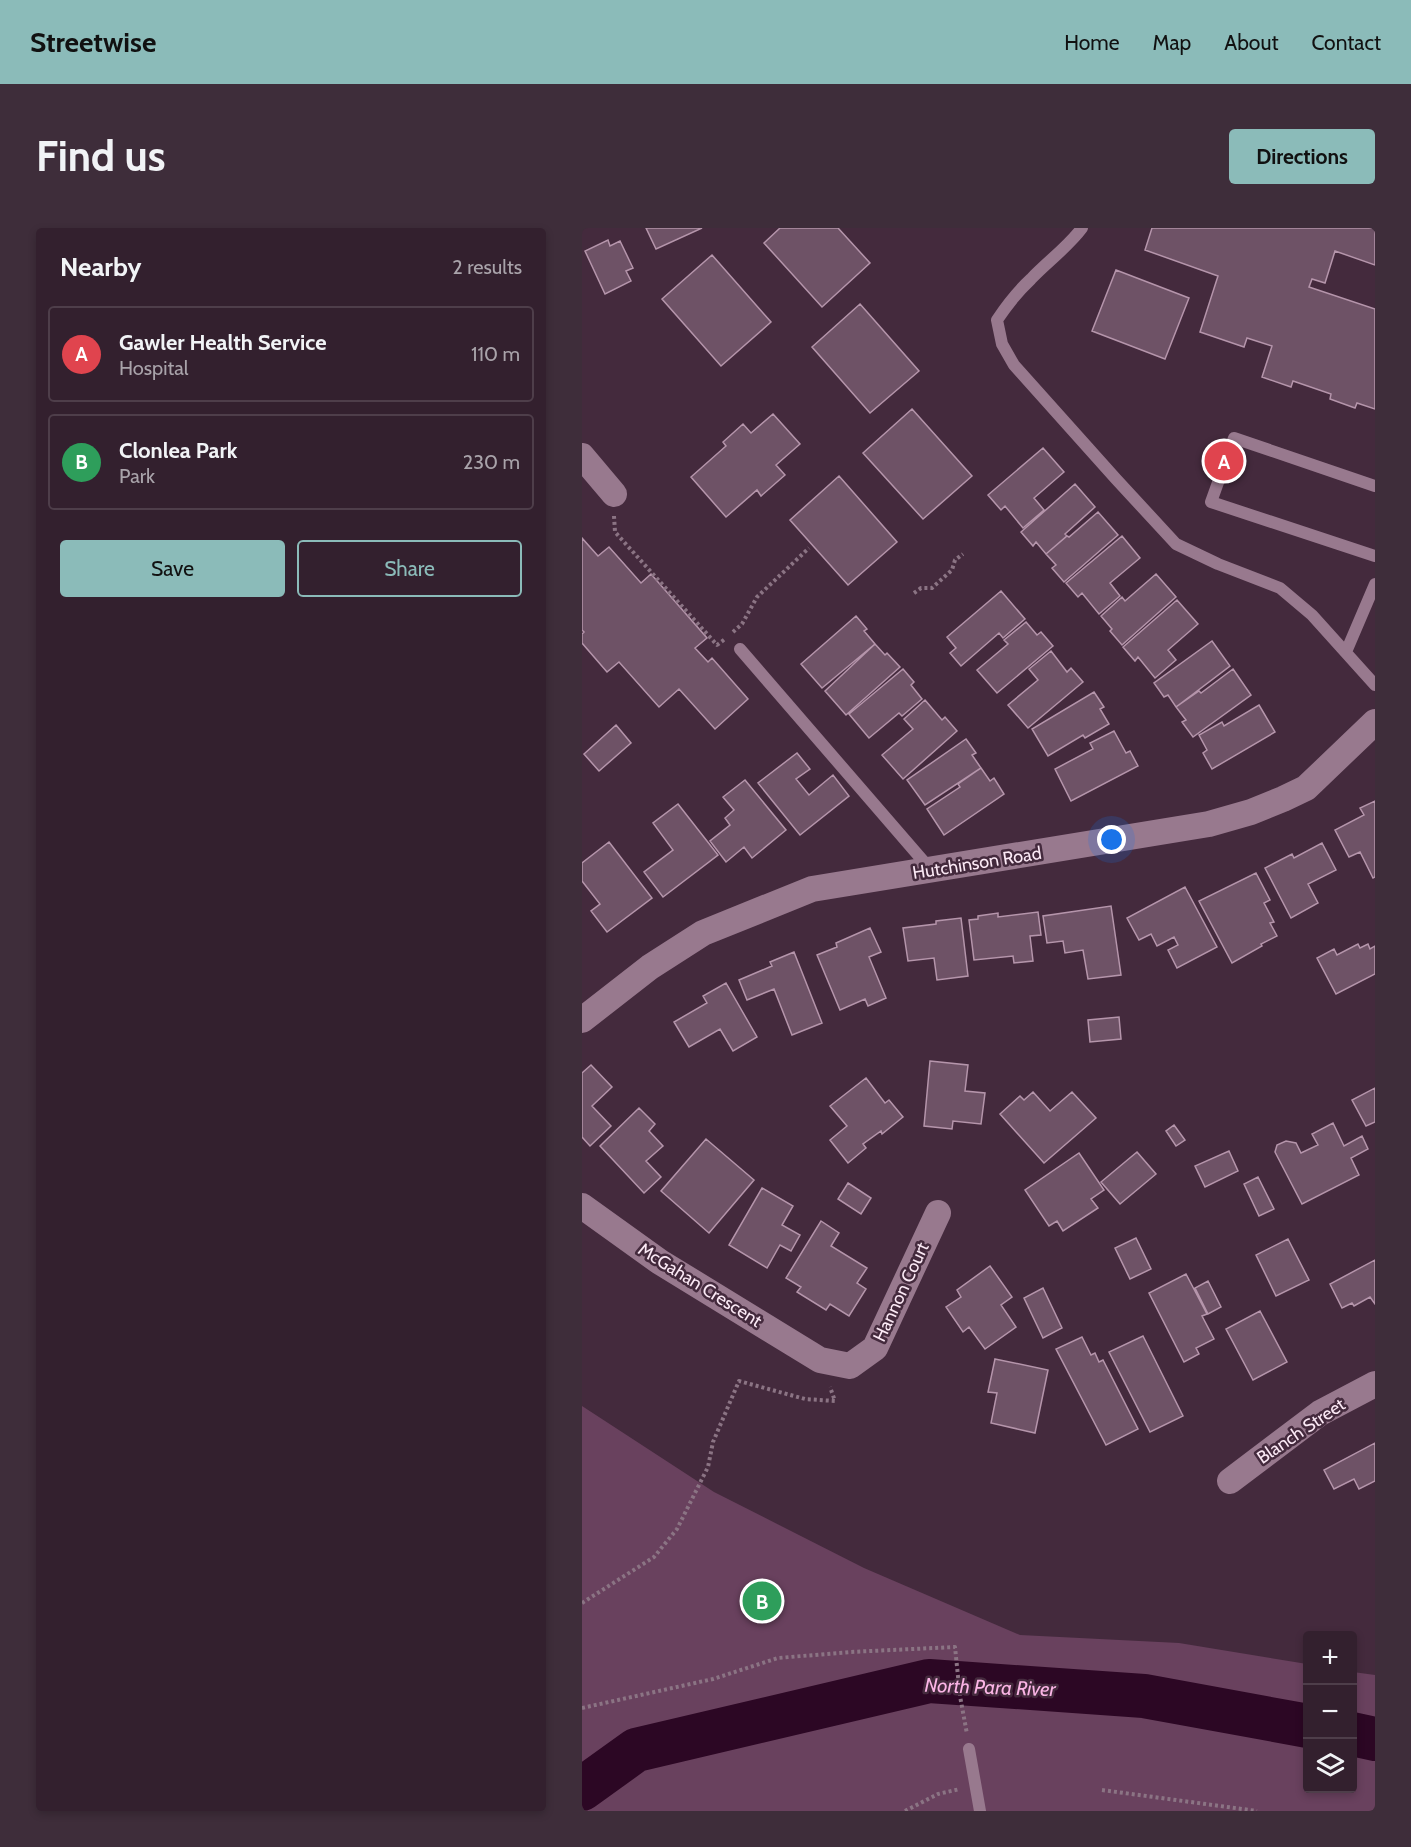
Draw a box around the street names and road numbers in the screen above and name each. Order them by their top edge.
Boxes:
street label: Hutchinson Road [911,842,1043,884]
street label: McGahan Crescent [634,1238,766,1332]
street label: Hannon Court [868,1239,934,1345]
street label: Blanch Street [1253,1393,1349,1469]

